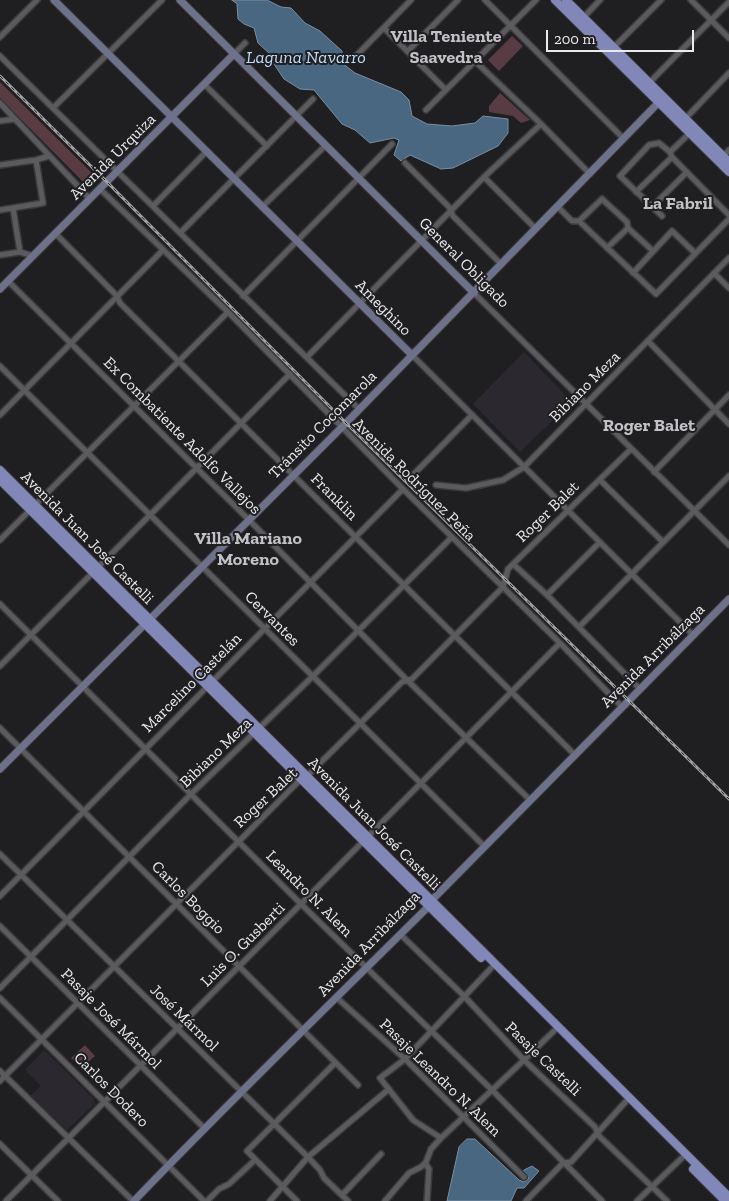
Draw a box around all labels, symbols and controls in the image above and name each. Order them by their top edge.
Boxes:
scale bar [549,20,696,52]
district label: Villa Teniente Saavedra [391,26,501,68]
text: 200 m [554,30,595,48]
water label: Laguna Navarro [246,47,366,69]
street label: Avenida Urquiza [66,110,160,204]
district label: La Fabril [643,193,713,215]
street label: General Obligado [415,214,513,312]
street label: Ameghino [351,276,415,340]
street label: Bibiano Meza [546,348,624,426]
street label: Ex Combatiente Adolfo Vallejos [99,353,265,519]
street label: Tránsito Cocomarola [265,367,381,483]
street label: Avenida Rodríguez Peña [348,414,480,546]
district label: Roger Balet [603,415,695,437]
street label: Avenida Juan José Castelli [17,468,157,608]
street label: Franklin [306,469,362,525]
street label: Roger Balet [513,477,583,547]
district label: Villa Mariano Moreno [194,528,302,570]
street label: Cervantes [240,587,304,651]
street label: Avenida Arribálzaga [597,600,709,712]
street label: Marcelino Castelán [138,629,246,737]
street label: Bibiano Meza [176,714,256,792]
street label: Avenida Juan José Castelli [304,754,444,894]
street label: Roger Balet [230,764,302,832]
street label: Leandro N. Alem [262,847,356,941]
street label: Carlos Boggio [147,857,229,939]
street label: Avenida Arribálzaga [314,887,424,1001]
street label: Luis O. Gusberti [197,899,289,991]
street label: Pasaje José Mármol [57,965,165,1073]
street label: José Mármol [146,981,222,1055]
street label: Pasaje Leandro N. Alem [375,1015,505,1141]
street label: Pasaje Castelli [501,1018,585,1100]
street label: Carlos Dodero [69,1048,153,1132]

